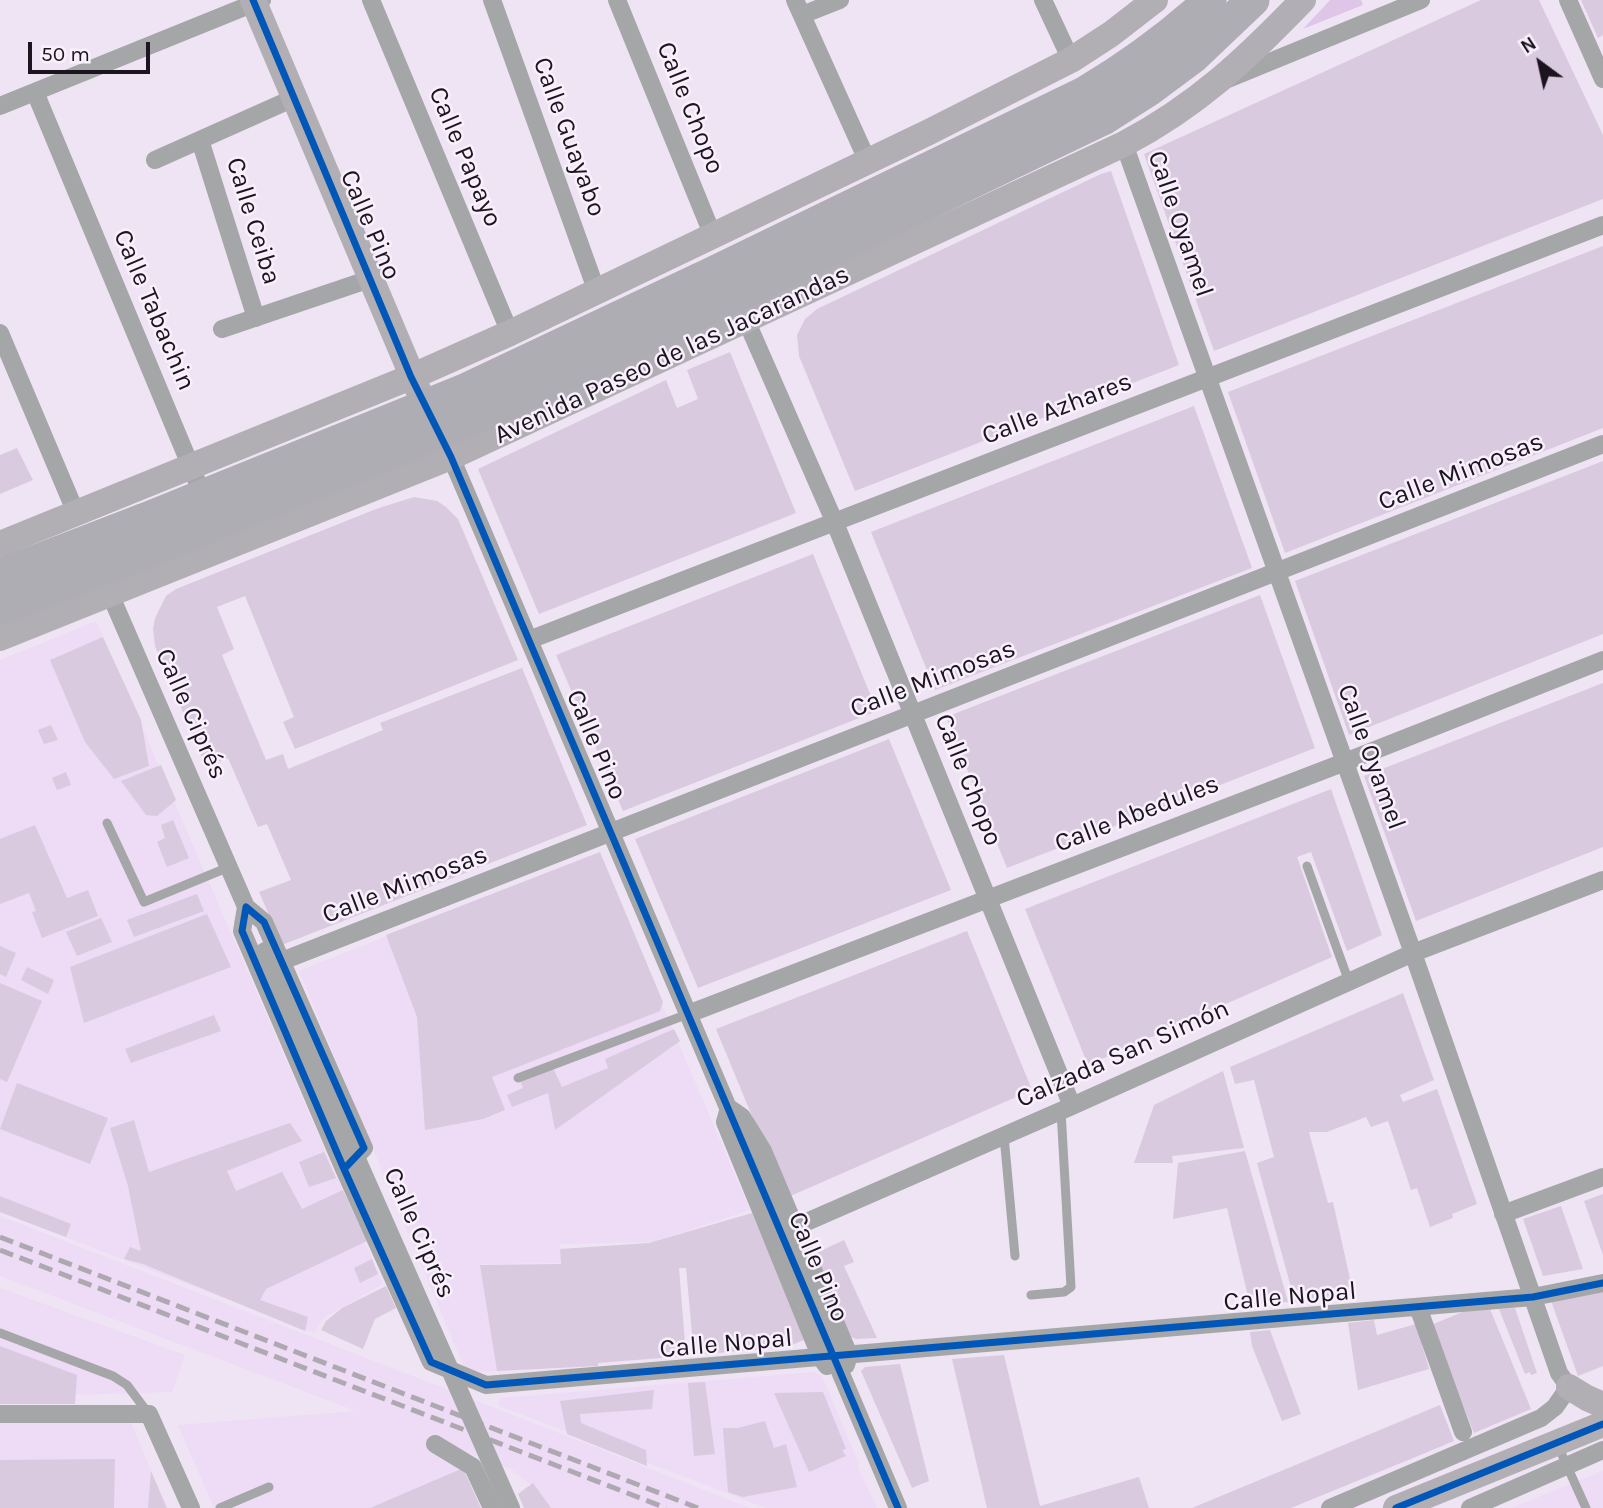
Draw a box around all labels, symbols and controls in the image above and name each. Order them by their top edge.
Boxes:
scale bar [32,28,154,72]
north arrow [1505,28,1575,98]
text: N [1517,32,1540,58]
street label: Calle Chopo [649,37,731,179]
text: 50 m [41,42,90,66]
street label: Calle Guayabo [526,53,612,221]
street label: Calle Papayo [422,82,508,232]
street label: Calle Oyamel [1140,147,1220,301]
street label: Calle Ceiba [219,154,287,288]
street label: Calle Pino [333,165,407,285]
street label: Calle Tabachin [106,225,202,395]
street label: Avenida Paseo de las Jacarandas [490,259,854,451]
street label: Calle Azhares [978,366,1136,452]
street label: Calle Mimosas [1374,426,1548,518]
street label: Calle Mimosas [846,633,1020,725]
street label: Calle Ciprés [148,644,234,784]
street label: Calle Oyamel [1330,680,1412,834]
street label: Calle Pino [559,685,633,805]
street label: Calle Chopo [927,709,1009,851]
street label: Calle Abedules [1050,768,1224,860]
street label: Calle Mimosas [318,839,492,931]
street label: Calzada San Simón [1012,993,1234,1115]
street label: Calle Ciprés [376,1163,462,1303]
street label: Calle Pino [781,1207,855,1327]
street label: Calle Nopal [1222,1276,1358,1318]
street label: Calle Nopal [658,1323,794,1365]

